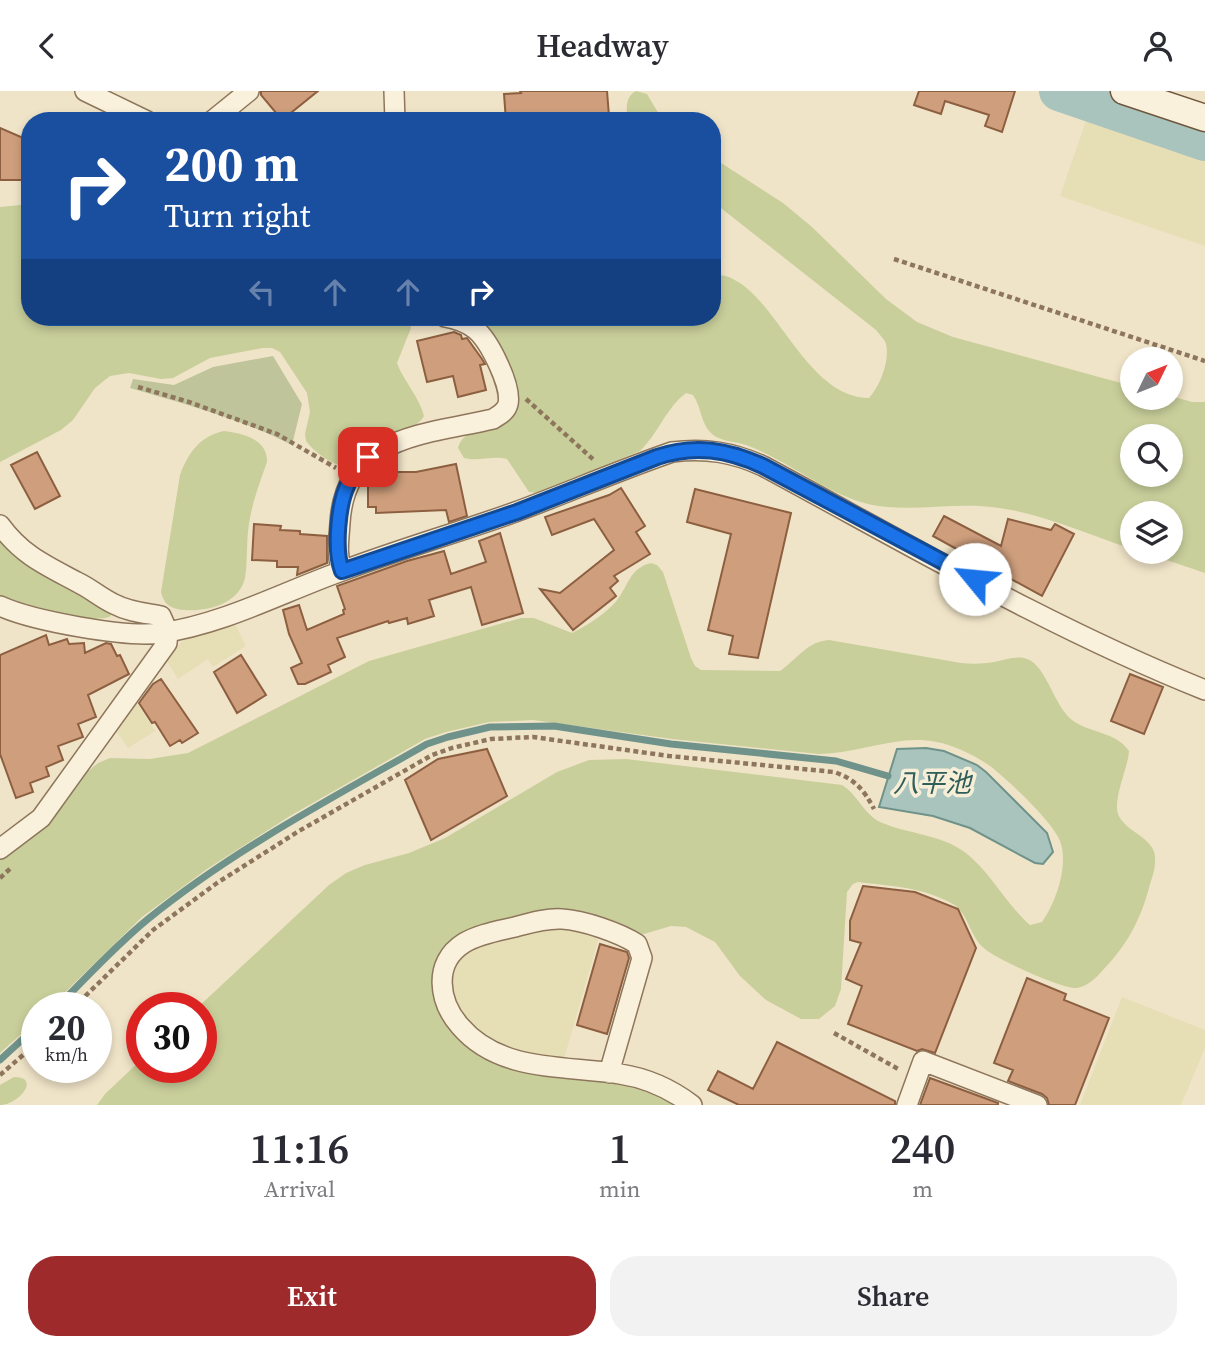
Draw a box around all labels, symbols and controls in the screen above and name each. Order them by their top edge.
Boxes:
text: Headway [536,24,669,68]
icon: back [28,27,66,65]
icon: person [1139,27,1177,65]
text: 200 m [164,130,299,197]
icon: right [49,140,140,231]
text: Turn right [164,194,310,238]
icon: left [243,273,281,311]
icon: ahead [316,273,354,311]
icon: ahead [389,273,427,311]
icon: right [462,273,500,311]
north arrow [1120,347,1183,409]
map controls [1120,347,1183,564]
button: search [1120,424,1183,487]
pin [338,427,398,487]
icon: arrive [349,438,387,476]
button: layers [1120,501,1183,564]
position arrow [938,542,1012,616]
water label: 八平池 [893,765,974,801]
speed limit sign: 30 [126,992,217,1083]
text: 20 [48,1004,85,1052]
text: km/h [45,1042,88,1067]
text: 11:16 [249,1119,349,1177]
text: 1 [609,1119,631,1177]
text: 240 [890,1119,955,1177]
text: Arrival [264,1173,335,1205]
text: min [599,1173,640,1205]
text: m [912,1173,933,1205]
button: Exit [28,1256,596,1336]
button: Share [610,1256,1177,1336]

